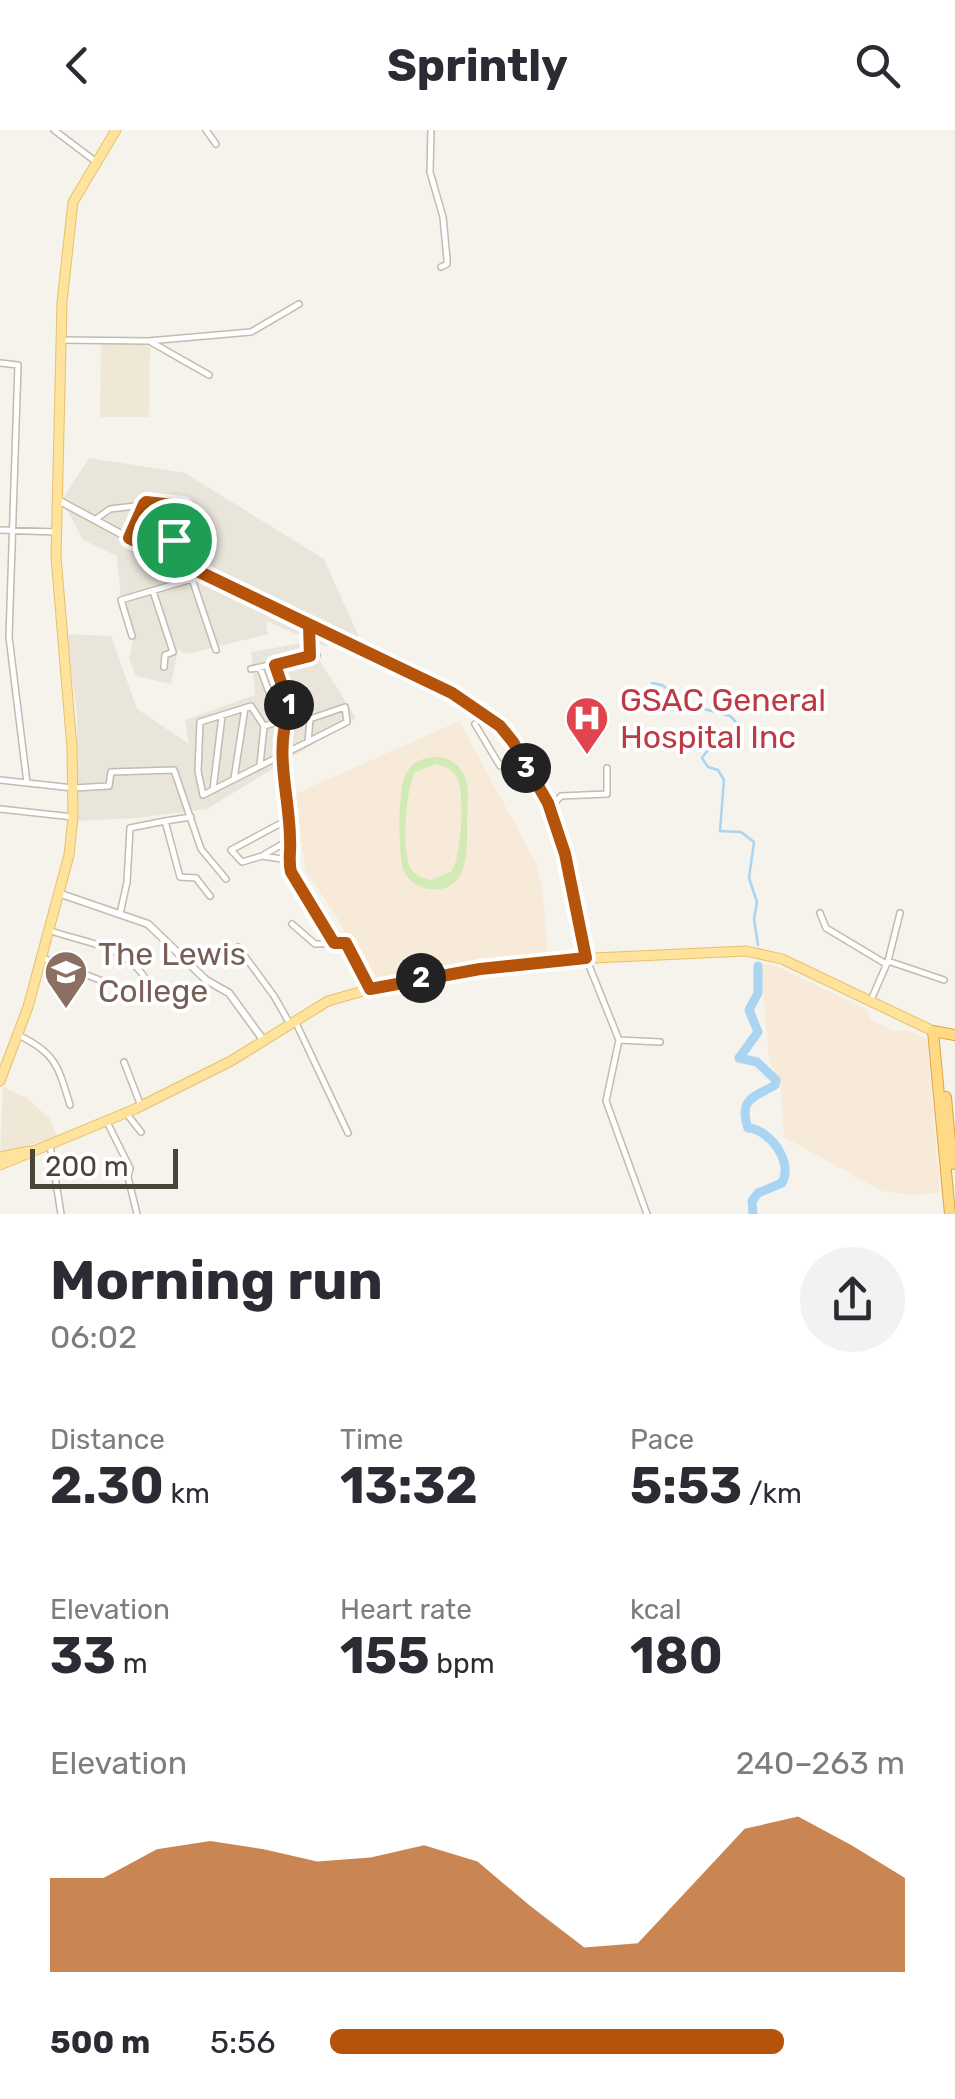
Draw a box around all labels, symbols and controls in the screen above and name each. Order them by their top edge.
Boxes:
icon: back [50,38,105,93]
icon: search [850,38,905,93]
text: Sprintly [387,39,568,92]
pin [132,498,217,583]
icon: arrive [147,513,202,568]
pin: 1 [264,680,314,730]
place label: GSAC General Hospital Inc [620,681,826,756]
text: 1 [282,688,296,721]
hospital icon: GSAC General Hospital Inc [564,695,610,756]
pin: 3 [501,743,551,793]
text: 3 [517,751,535,784]
place label: The Lewis College [98,935,246,1010]
school or university icon: The Lewis College [43,949,89,1010]
pin: 2 [396,953,446,1003]
text: 2 [412,961,430,994]
scale bar [30,1144,178,1188]
text: 200 m [45,1150,129,1183]
button: share [800,1247,905,1352]
text: Morning run [50,1248,383,1313]
text: 06:02 [50,1318,137,1356]
text: Distance [50,1423,165,1456]
text: Time [340,1423,403,1456]
text: Pace [630,1423,694,1456]
text: 2.30 [50,1456,164,1516]
text: 13:32 [340,1456,478,1516]
text: 5:53 [630,1456,742,1516]
text: km [164,1477,210,1510]
text: /km [742,1477,802,1510]
text: Elevation [50,1593,170,1626]
text: Heart rate [340,1593,472,1626]
text: kcal [630,1593,681,1626]
text: 33 [50,1626,116,1686]
text: 155 [340,1626,429,1686]
text: 180 [630,1626,723,1686]
text: m [116,1647,148,1680]
text: bpm [429,1647,495,1680]
text: Elevation [50,1744,187,1782]
text: 240–263 m [736,1744,905,1782]
text: 500 m [50,2023,150,2061]
text: 5:56 [210,2023,276,2061]

